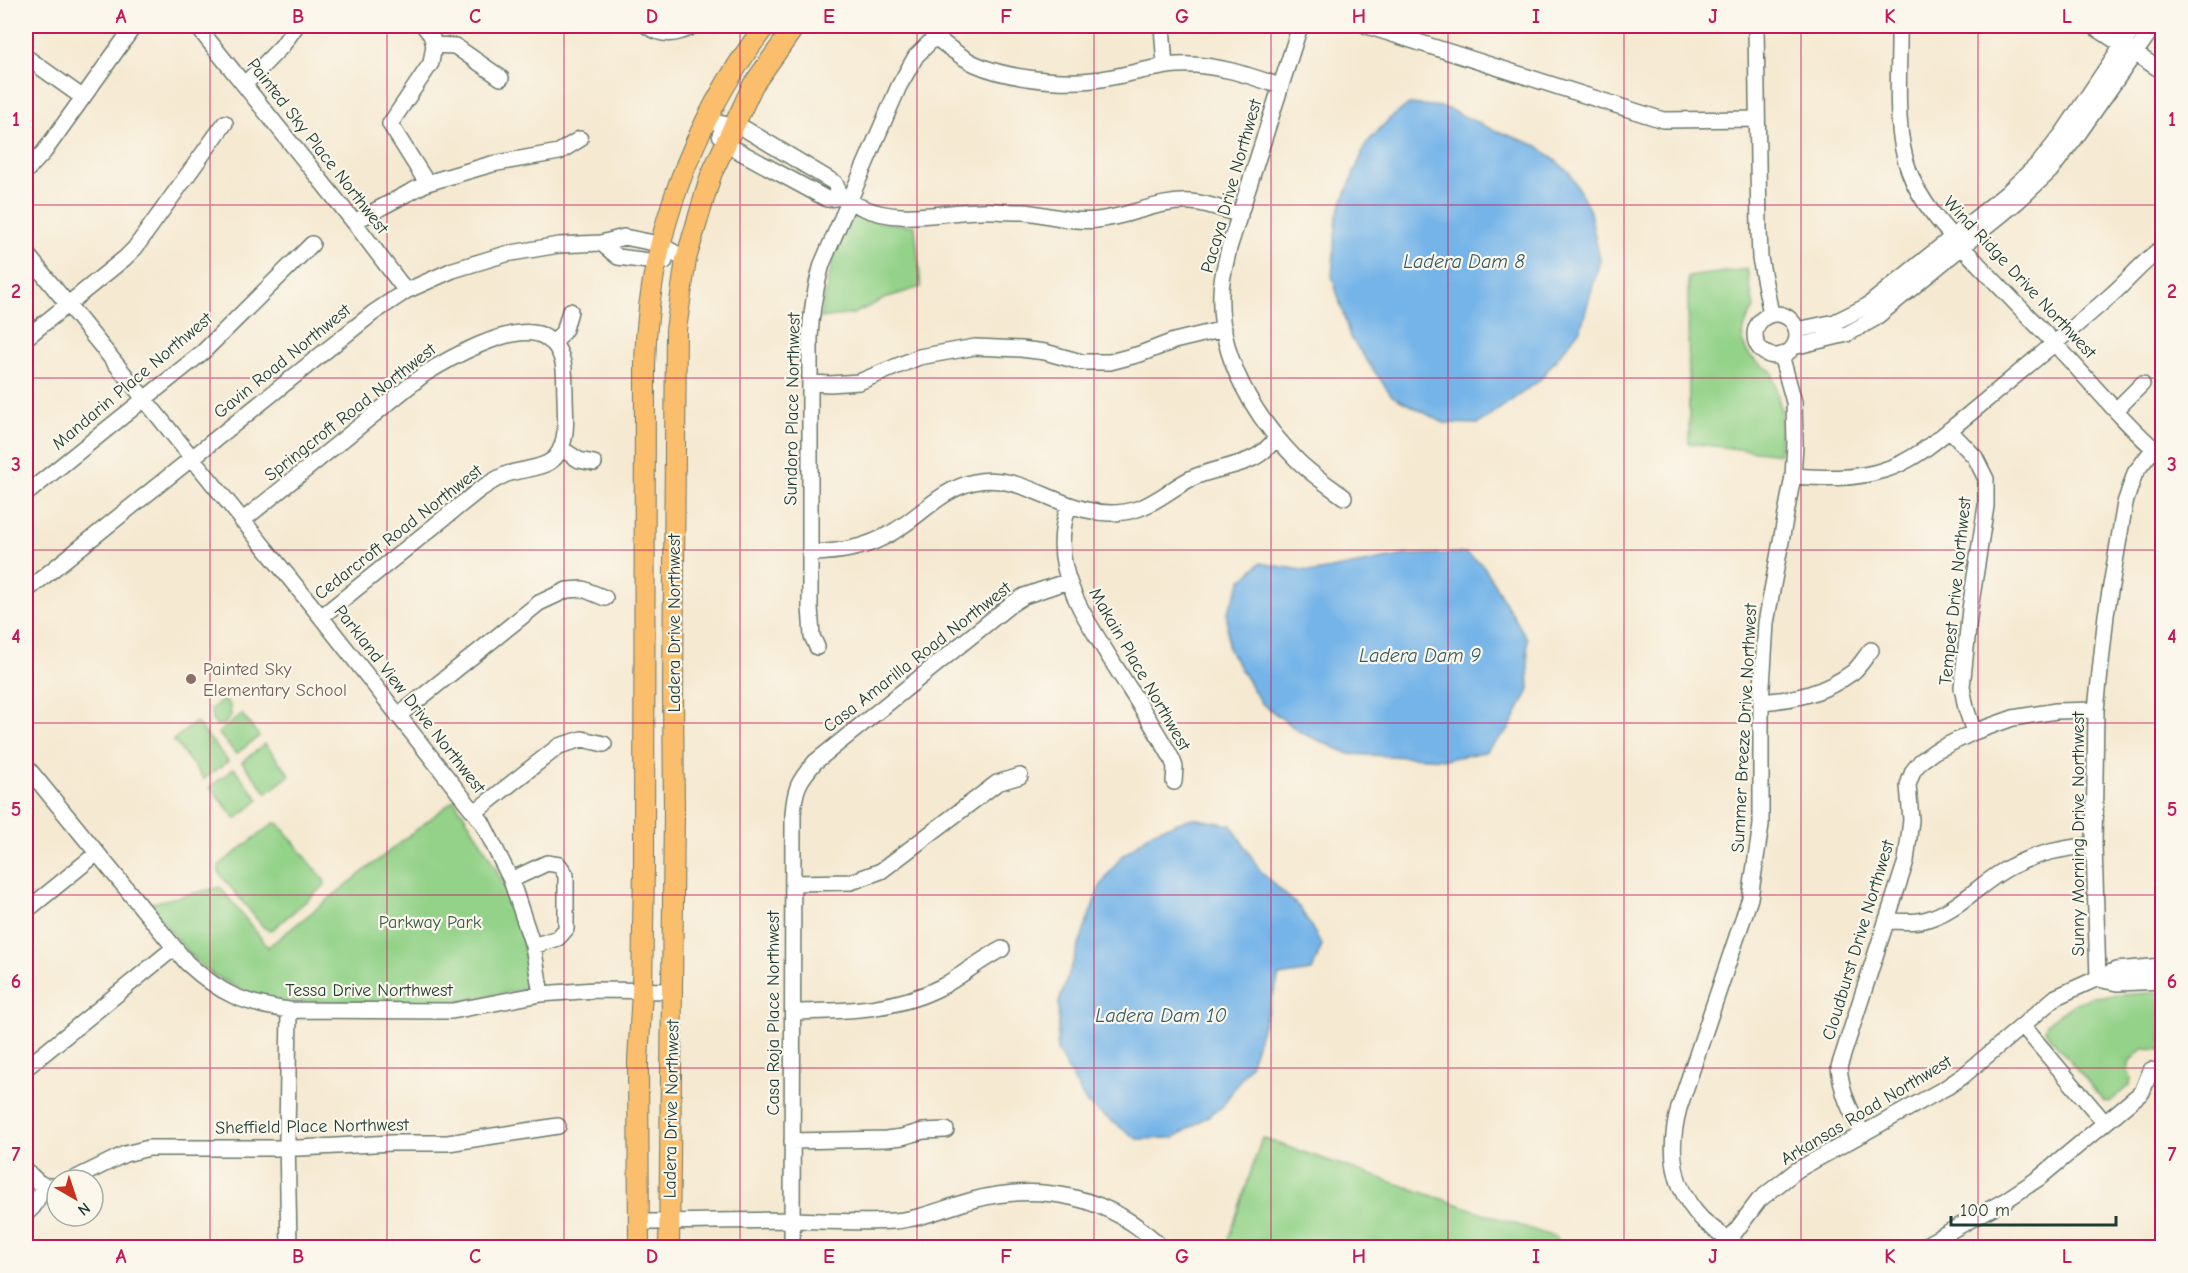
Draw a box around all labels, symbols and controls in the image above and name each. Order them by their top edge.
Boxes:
text: A [115,5,127,28]
text: B [292,5,304,28]
text: C [469,5,481,28]
text: D [646,5,658,28]
text: E [823,5,835,28]
text: F [1000,5,1012,28]
text: G [1175,5,1189,28]
text: H [1352,5,1366,28]
text: I [1532,5,1540,28]
text: J [1708,5,1718,28]
text: K [1884,5,1896,28]
text: L [2062,5,2072,28]
street label: Painted Sky Place Northwest [243,54,393,239]
street label: Pacaya Drive Northwest [1197,96,1267,275]
text: 1 [12,108,20,131]
text: 1 [2168,108,2176,131]
street label: Wind Ridge Drive Northwest [1939,192,2101,363]
water label: Ladera Dam 8 [1403,250,1525,273]
text: 2 [11,280,21,303]
text: 2 [2167,280,2177,303]
street label: Gavin Road Northwest [210,299,356,423]
street label: Mandarin Place Northwest [48,308,217,455]
street label: Sundoro Place Northwest [780,312,805,506]
street label: Springcroft Road Northwest [260,338,441,486]
text: 3 [11,453,21,476]
text: 3 [2167,453,2177,476]
street label: Cedarcroft Road Northwest [310,460,487,604]
street label: Tempest Drive Northwest [1935,495,1976,686]
street label: Ladera Drive Northwest [664,533,685,712]
street label: Casa Amarilla Road Northwest [819,577,1016,737]
street label: Makain Place Northwest [1084,584,1195,755]
street label: Parkland View Drive Northwest [330,601,490,798]
street label: Summer Breeze Drive Northwest [1727,602,1762,853]
text: 4 [11,625,21,648]
text: 4 [2167,625,2177,648]
water label: Ladera Dam 9 [1359,644,1481,667]
place label: Painted Sky Elementary School [203,659,347,701]
marker: Painted Sky Elementary School [184,672,198,686]
street label: Sunny Morning Drive Northwest [2068,711,2089,956]
text: 5 [11,798,21,821]
text: 5 [2167,798,2177,821]
street label: Cloudburst Drive Northwest [1818,837,1899,1043]
street label: Casa Roja Place Northwest [763,910,784,1115]
park label: Parkway Park [379,912,482,933]
text: 6 [11,970,21,993]
text: 6 [2167,970,2177,993]
street label: Tessa Drive Northwest [285,980,454,1001]
water label: Ladera Dam 10 [1095,1004,1227,1027]
street label: Ladera Drive Northwest [659,1019,684,1199]
street label: Arkansas Road Northwest [1777,1051,1956,1170]
street label: Sheffield Place Northwest [215,1114,410,1139]
text: 7 [12,1143,21,1166]
text: 7 [2168,1143,2177,1166]
north arrow [45,1168,105,1228]
scale bar [1951,1189,2116,1227]
text: N [74,1199,94,1219]
text: 100 m [1960,1200,2010,1221]
text: A [115,1245,127,1268]
text: B [292,1245,304,1268]
text: C [469,1245,481,1268]
text: D [646,1245,658,1268]
text: E [823,1245,835,1268]
text: F [1000,1245,1012,1268]
text: G [1175,1245,1189,1268]
text: H [1352,1245,1366,1268]
text: I [1532,1245,1540,1268]
text: J [1708,1245,1718,1268]
text: K [1884,1245,1896,1268]
text: L [2062,1245,2072,1268]

